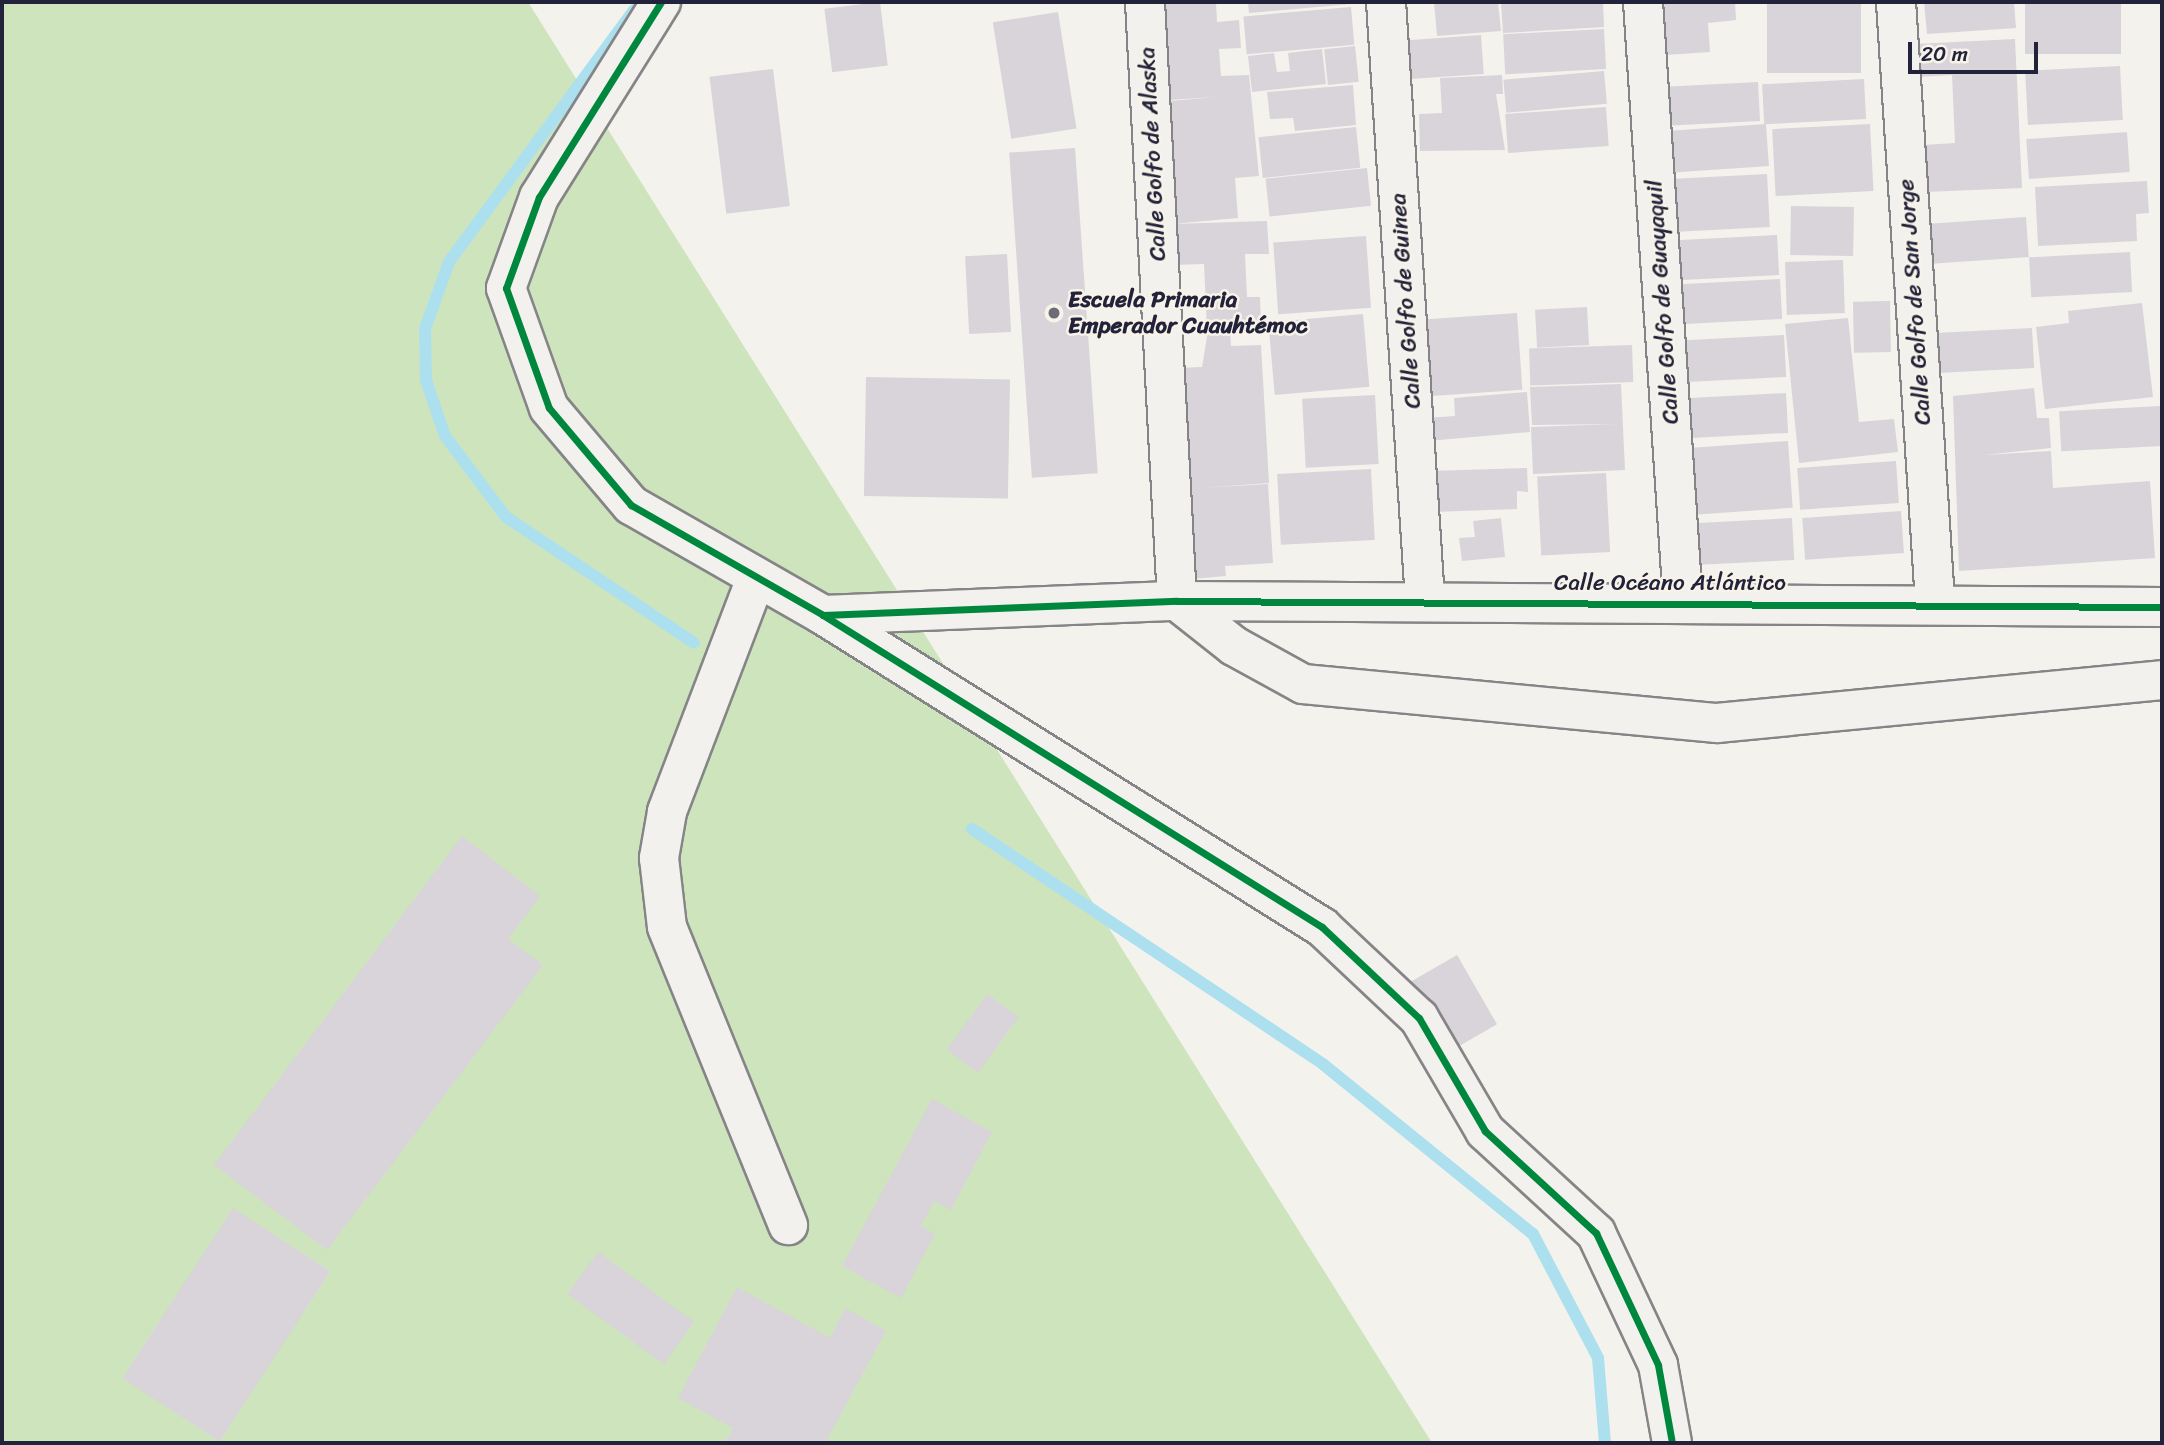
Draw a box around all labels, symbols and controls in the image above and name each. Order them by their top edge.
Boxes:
scale bar [1912,28,2042,72]
text: 20 m [1921,35,1968,73]
street label: Calle Golfo de Alaska [1134,46,1172,262]
street label: Calle Golfo de San Jorge [1893,178,1937,426]
street label: Calle Golfo de Guayaquil [1641,179,1685,425]
street label: Calle Golfo de Guinea [1385,193,1427,409]
place label: Escuela Primaria Emperador Cuauhtémoc [1068,286,1308,340]
marker: Escuela Primaria Emperador Cuauhtémoc [1046,305,1062,321]
street label: Calle Océano Atlántico [1554,569,1786,597]

